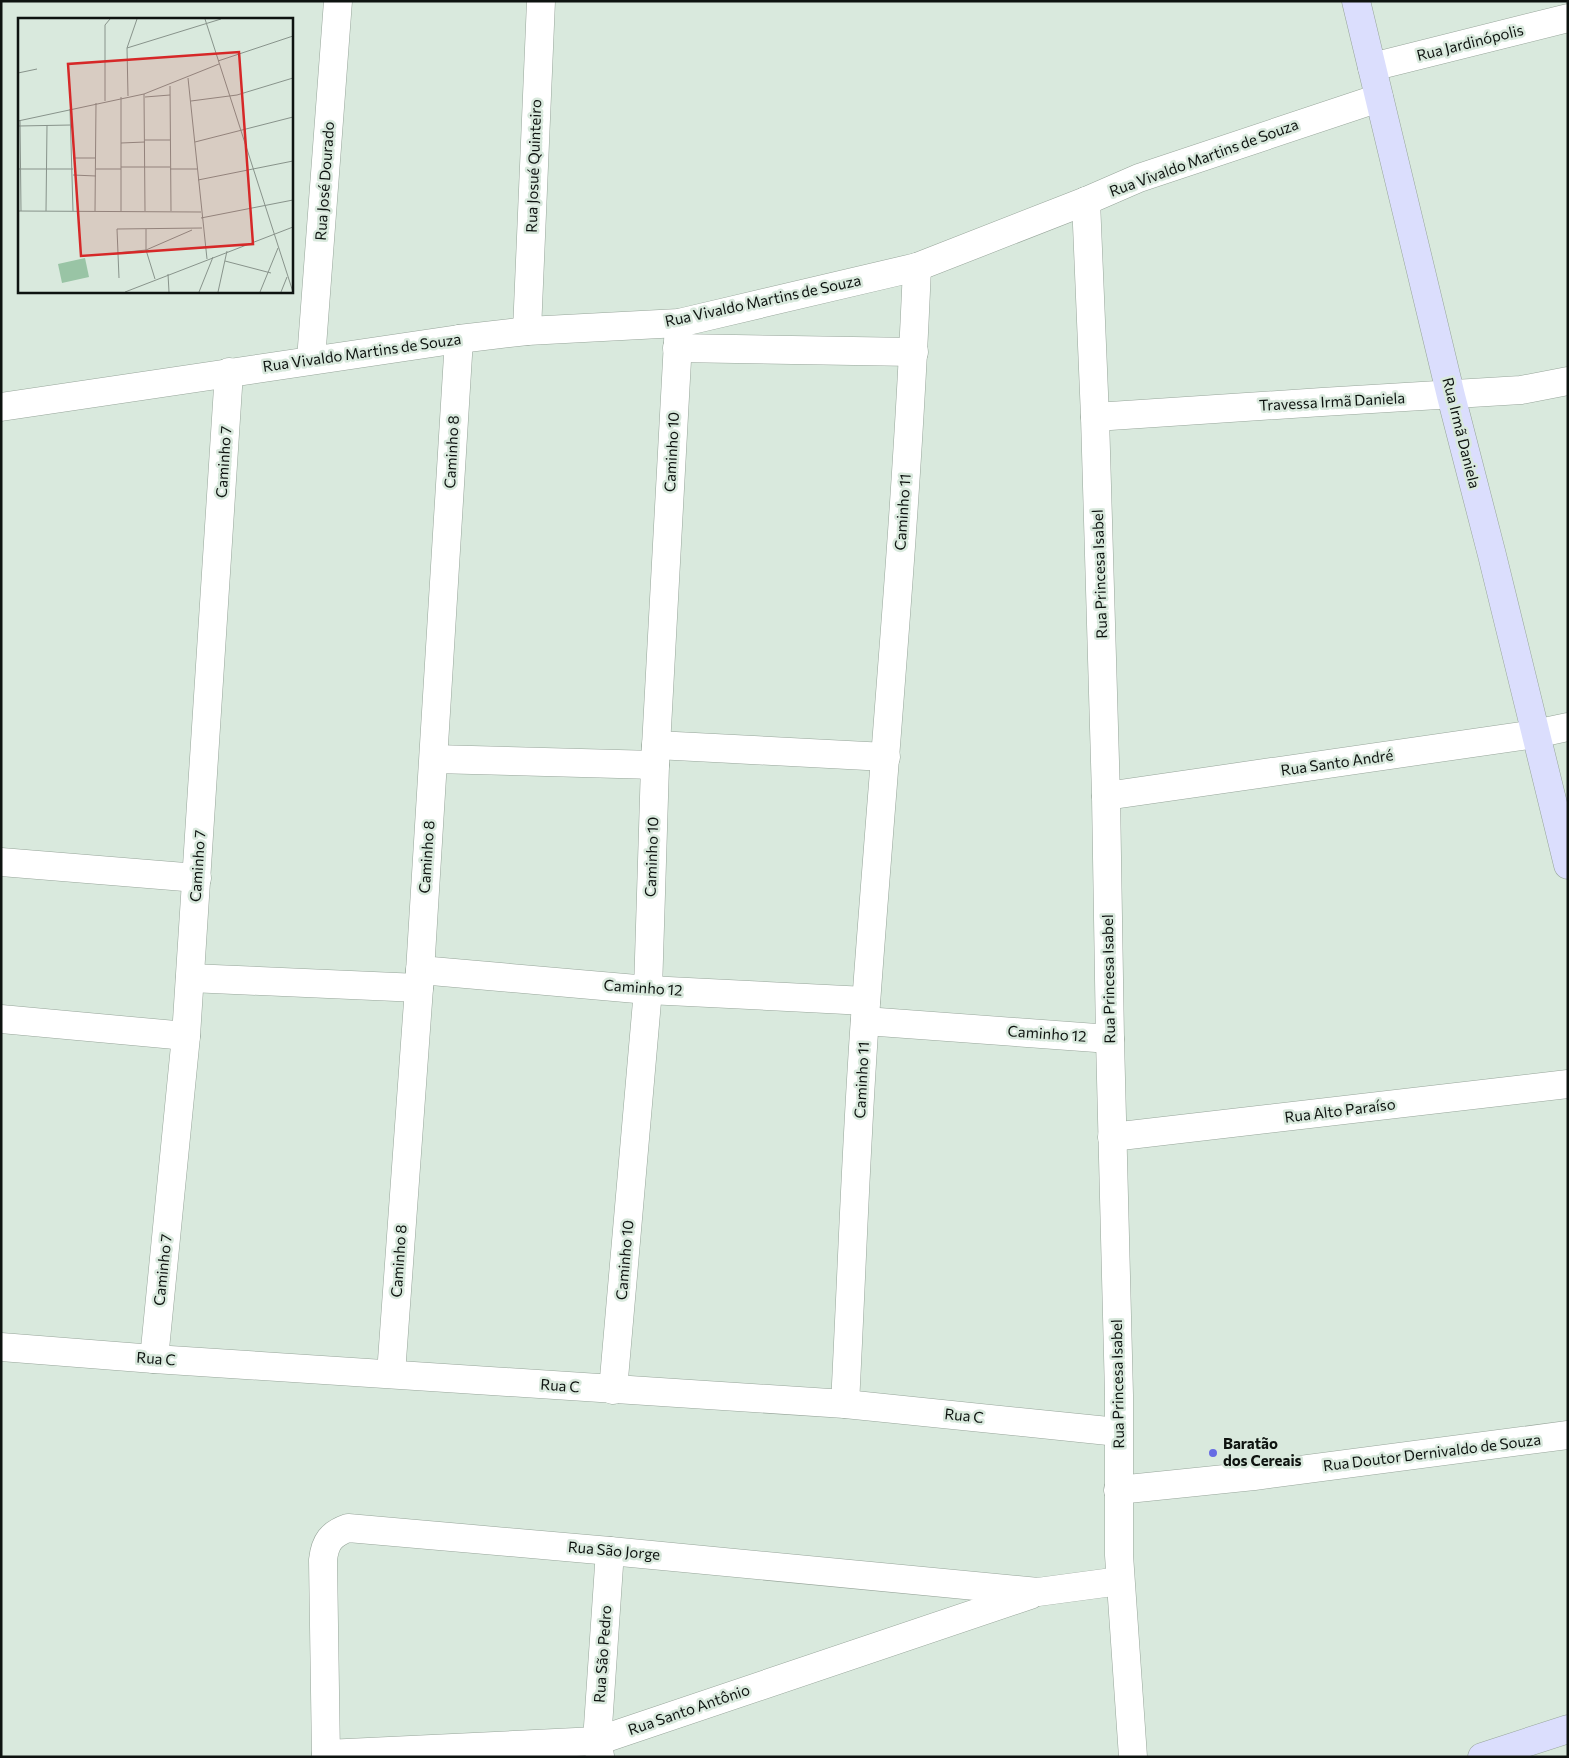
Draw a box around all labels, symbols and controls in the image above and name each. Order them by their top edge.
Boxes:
inset map [18,18,292,292]
street label: Rua Jardinópolis [1415,20,1525,64]
street label: Rua Josué Quinteiro [522,99,544,233]
street label: Rua Vivaldo Martins de Souza [1107,114,1301,200]
street label: Rua José Dourado [311,121,337,241]
street label: Rua Vivaldo Martins de Souza [663,270,863,330]
street label: Rua Vivaldo Martins de Souza [262,329,462,375]
street label: Rua Irmã Daniela [1439,375,1484,490]
street label: Travessa Irmã Daniela [1258,388,1406,414]
street label: Caminho 10 [660,411,682,493]
street label: Caminho 8 [440,415,462,489]
street label: Caminho 7 [212,425,234,498]
street label: Caminho 11 [890,473,914,551]
street label: Rua Princesa Isabel [1088,509,1110,639]
street label: Rua Santo André [1279,745,1394,779]
street label: Caminho 10 [641,817,661,897]
street label: Caminho 8 [414,820,438,894]
street label: Caminho 7 [186,829,208,902]
street label: Rua Princesa Isabel [1098,914,1118,1044]
street label: Caminho 12 [603,975,683,999]
street label: Caminho 12 [1007,1021,1087,1045]
street label: Caminho 11 [850,1041,872,1119]
street label: Rua Alto Paraíso [1283,1094,1396,1126]
street label: Caminho 10 [612,1219,636,1301]
street label: Caminho 8 [386,1224,410,1298]
street label: Caminho 7 [149,1233,175,1307]
street label: Rua Princesa Isabel [1107,1319,1127,1449]
street label: Rua C [136,1348,176,1368]
street label: Rua C [540,1375,580,1395]
street label: Rua C [944,1404,985,1426]
street label: Rua Doutor Dernivaldo de Souza [1322,1430,1542,1474]
place label: Baratão dos Cereais [1223,1434,1302,1469]
marker: Baratão dos Cereais [1207,1447,1219,1459]
street label: Rua São Jorge [567,1537,661,1563]
street label: Rua São Pedro [590,1604,614,1703]
street label: Rua Santo Antônio [625,1680,752,1738]

